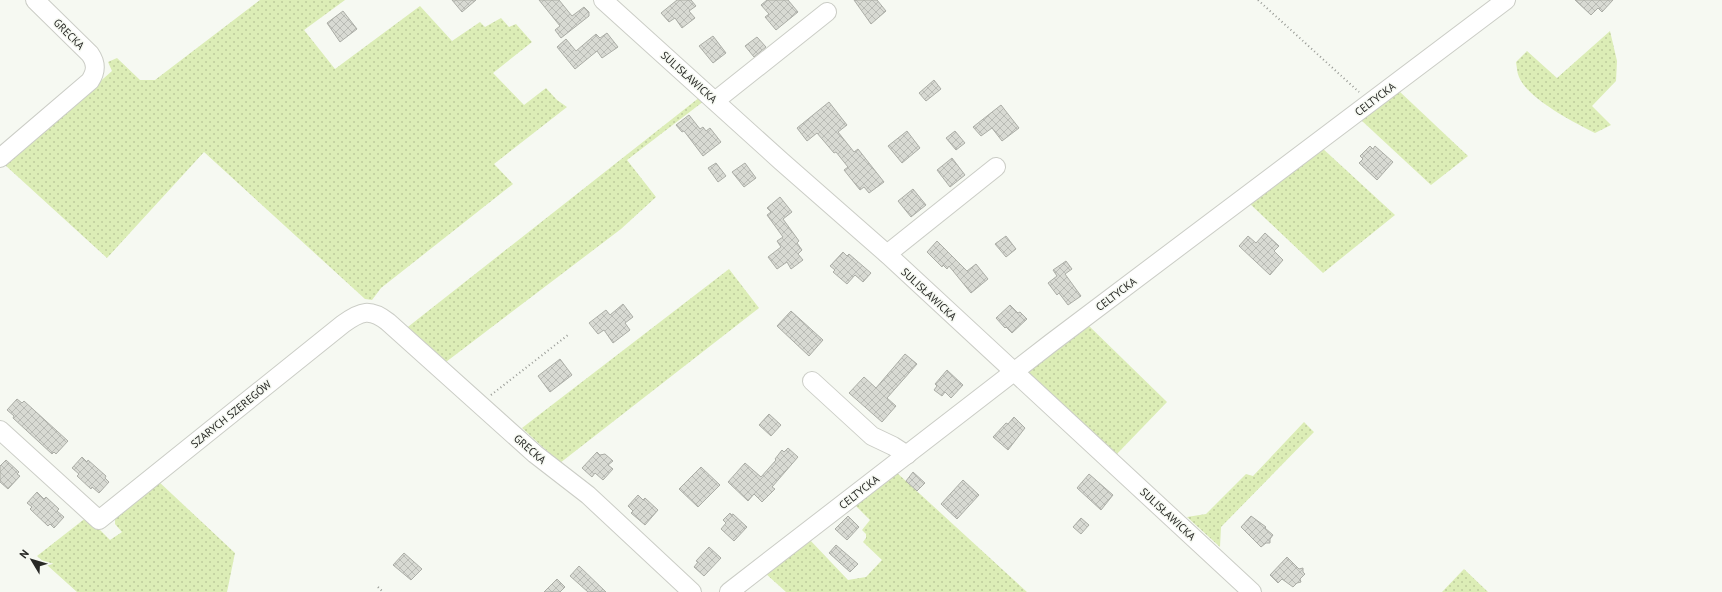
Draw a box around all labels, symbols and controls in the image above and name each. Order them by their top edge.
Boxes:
street label: GRECKA [51,16,88,53]
street label: SULISŁAWICKA [658,48,720,106]
street label: CELTYCKA [1352,79,1399,119]
street label: SULISŁAWICKA [898,265,960,324]
street label: CELTYCKA [1093,274,1140,314]
street label: SZARYCH SZEREGÓW [188,377,275,451]
street label: GRECKA [511,431,549,467]
street label: CELTYCKA [836,472,882,512]
street label: SULISŁAWICKA [1137,485,1199,544]
north arrow [12,540,52,580]
text: N [16,547,32,561]

